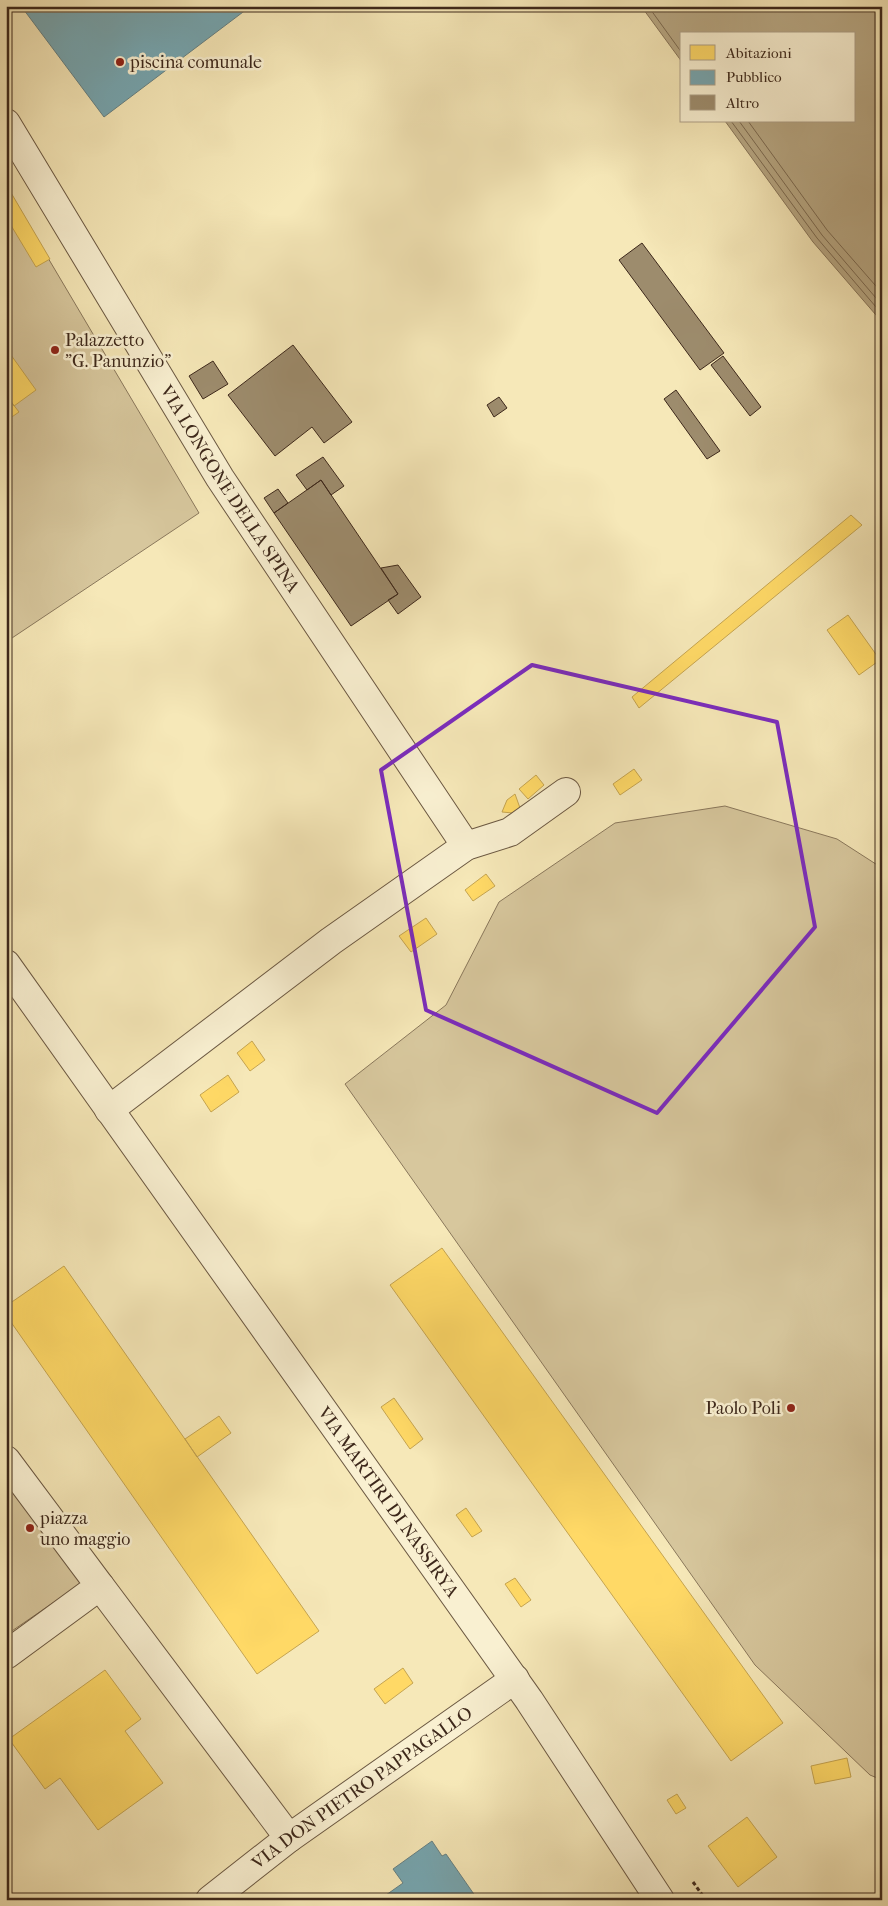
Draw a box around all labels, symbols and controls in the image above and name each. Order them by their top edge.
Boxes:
legend [680,32,856,122]
text: Abitazioni [725,44,792,62]
place label: piscina comunale [129,52,262,73]
marker: piscina comunale [114,56,126,68]
text: Pubblico [726,68,782,86]
text: Altro [725,94,759,112]
place label: Palazzetto "G. Panunzio" [65,330,171,372]
marker: Palazzetto "G. Panunzio" [49,344,61,356]
street label: VIA LONGONE DELLA SPINA [155,381,304,597]
place label: Paolo Poli [705,1398,782,1419]
street label: VIA MARTIRI DI NASSIRYA [313,1402,463,1602]
marker: Paolo Poli [785,1402,797,1414]
place label: piazza uno maggio [39,1508,130,1550]
marker: piazza uno maggio [24,1522,36,1534]
street label: VIA DON PIETRO PAPPAGALLO [247,1702,476,1875]

